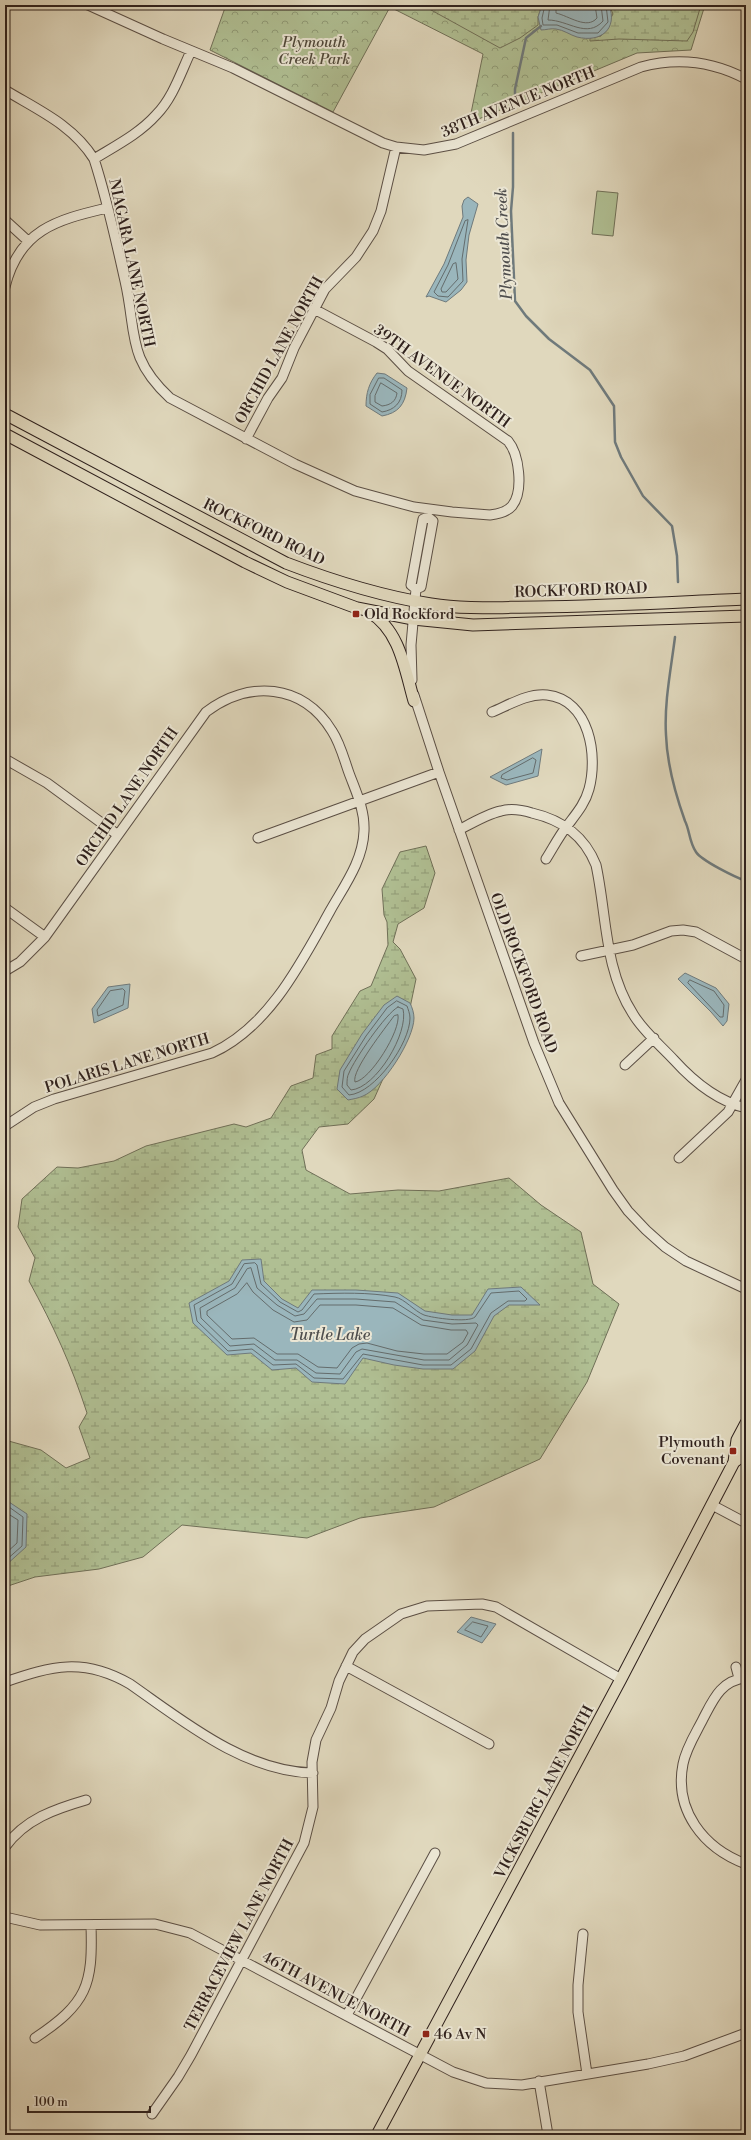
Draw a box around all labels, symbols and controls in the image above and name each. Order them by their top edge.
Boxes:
park label: Plymouth Creek Park [278,33,350,69]
street label: 38TH AVENUE NORTH [439,63,598,142]
street label: NIAGARA LANE NORTH [104,177,159,349]
water label: Plymouth Creek [491,188,517,301]
street label: ORCHID LANE NORTH [231,273,328,427]
street label: 39TH AVENUE NORTH [370,321,514,432]
street label: ROCKFORD ROAD [200,495,328,570]
street label: ROCKFORD ROAD [514,579,648,602]
place label: Old Rockford [364,605,455,624]
marker: Old Rockford [351,609,361,619]
street label: ORCHID LANE NORTH [72,724,183,871]
street label: OLD ROCKFORD ROAD [486,890,561,1056]
street label: POLARIS LANE NORTH [42,1029,212,1098]
water label: Turtle Lake [290,1325,371,1345]
place label: Plymouth Covenant [658,1433,726,1469]
marker: Plymouth Covenant [728,1446,738,1456]
street label: VICKSBURG LANE NORTH [490,1702,598,1883]
street label: TERRACEVIEW LANE NORTH [181,1836,298,2035]
street label: 46TH AVENUE NORTH [259,1947,413,2041]
place label: 46 Av N [434,2025,486,2044]
marker: 46 Av N [421,2029,431,2039]
scale bar [28,2088,150,2114]
text: 100 m [34,2095,68,2110]

